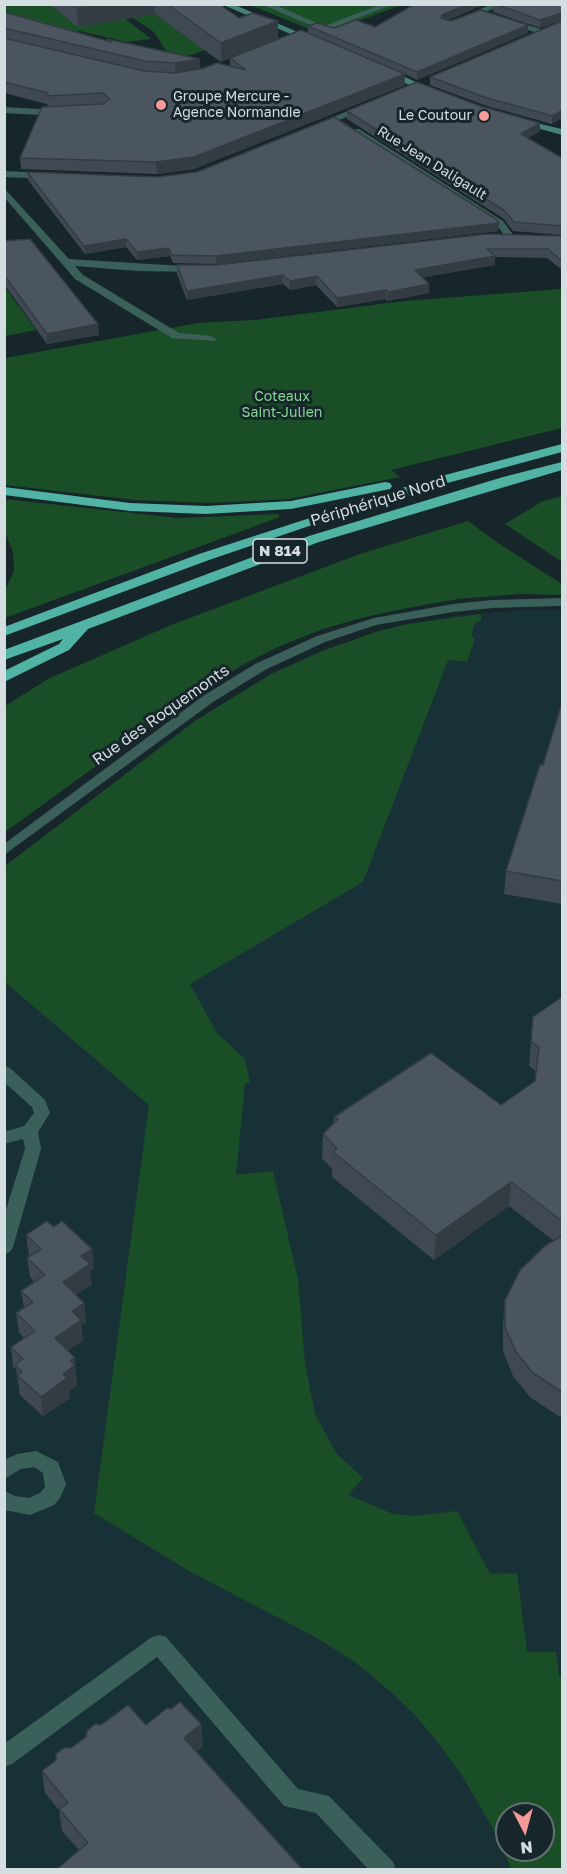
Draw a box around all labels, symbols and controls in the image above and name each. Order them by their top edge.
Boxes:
place label: Groupe Mercure - Agence Normandie [173,89,301,122]
marker: Groupe Mercure - Agence Normandie [154,98,168,112]
place label: Le Coutour [398,108,472,124]
marker: Le Coutour [477,109,491,123]
street label: Rue Jean Daligault [374,122,490,204]
park label: Coteaux Saint-Julien [242,389,322,422]
street label: Périphérique Nord [308,471,448,531]
road number: N 814 [253,539,307,563]
street label: Rue des Roquemonts [89,661,233,769]
north arrow [495,1802,555,1862]
text: N [520,1837,534,1858]

